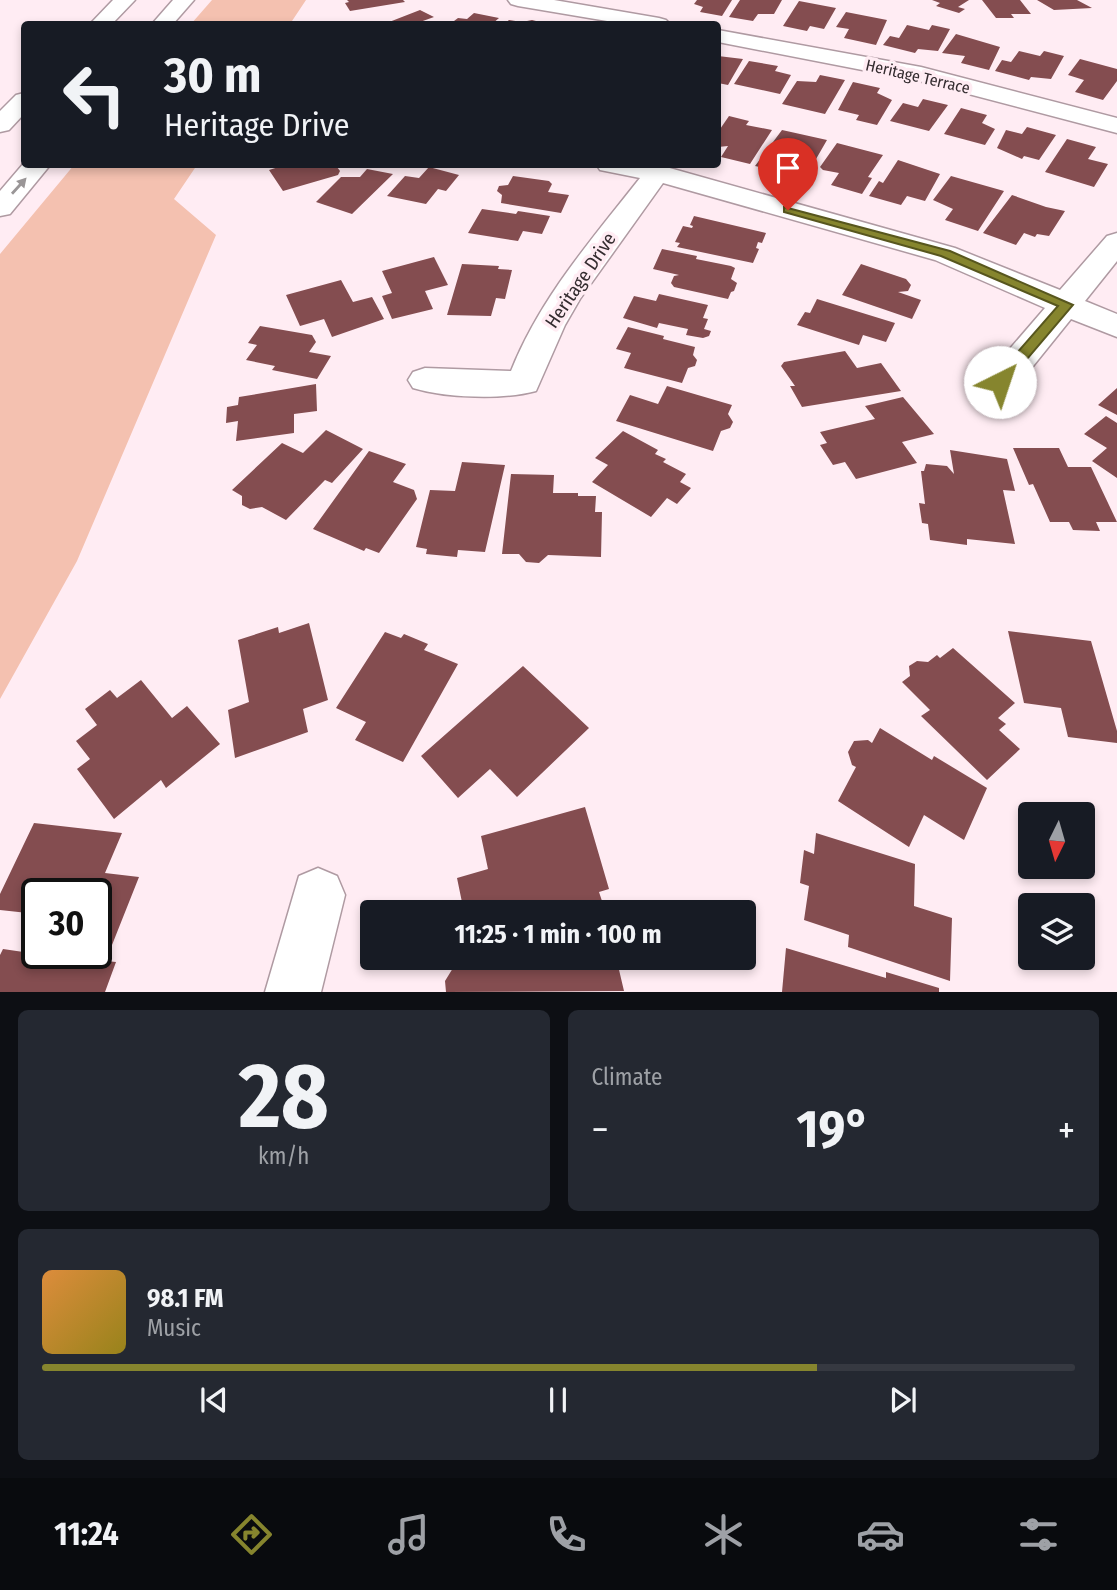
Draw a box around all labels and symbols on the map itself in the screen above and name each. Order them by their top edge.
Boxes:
street label: Heritage Terrace [864,55,972,98]
pin [758,138,818,210]
one-way arrow [11,177,27,195]
street label: Heritage Drive [540,228,621,332]
position arrow [963,345,1037,419]
north arrow [1018,802,1096,878]
speed limit sign: 30 [21,878,112,969]

